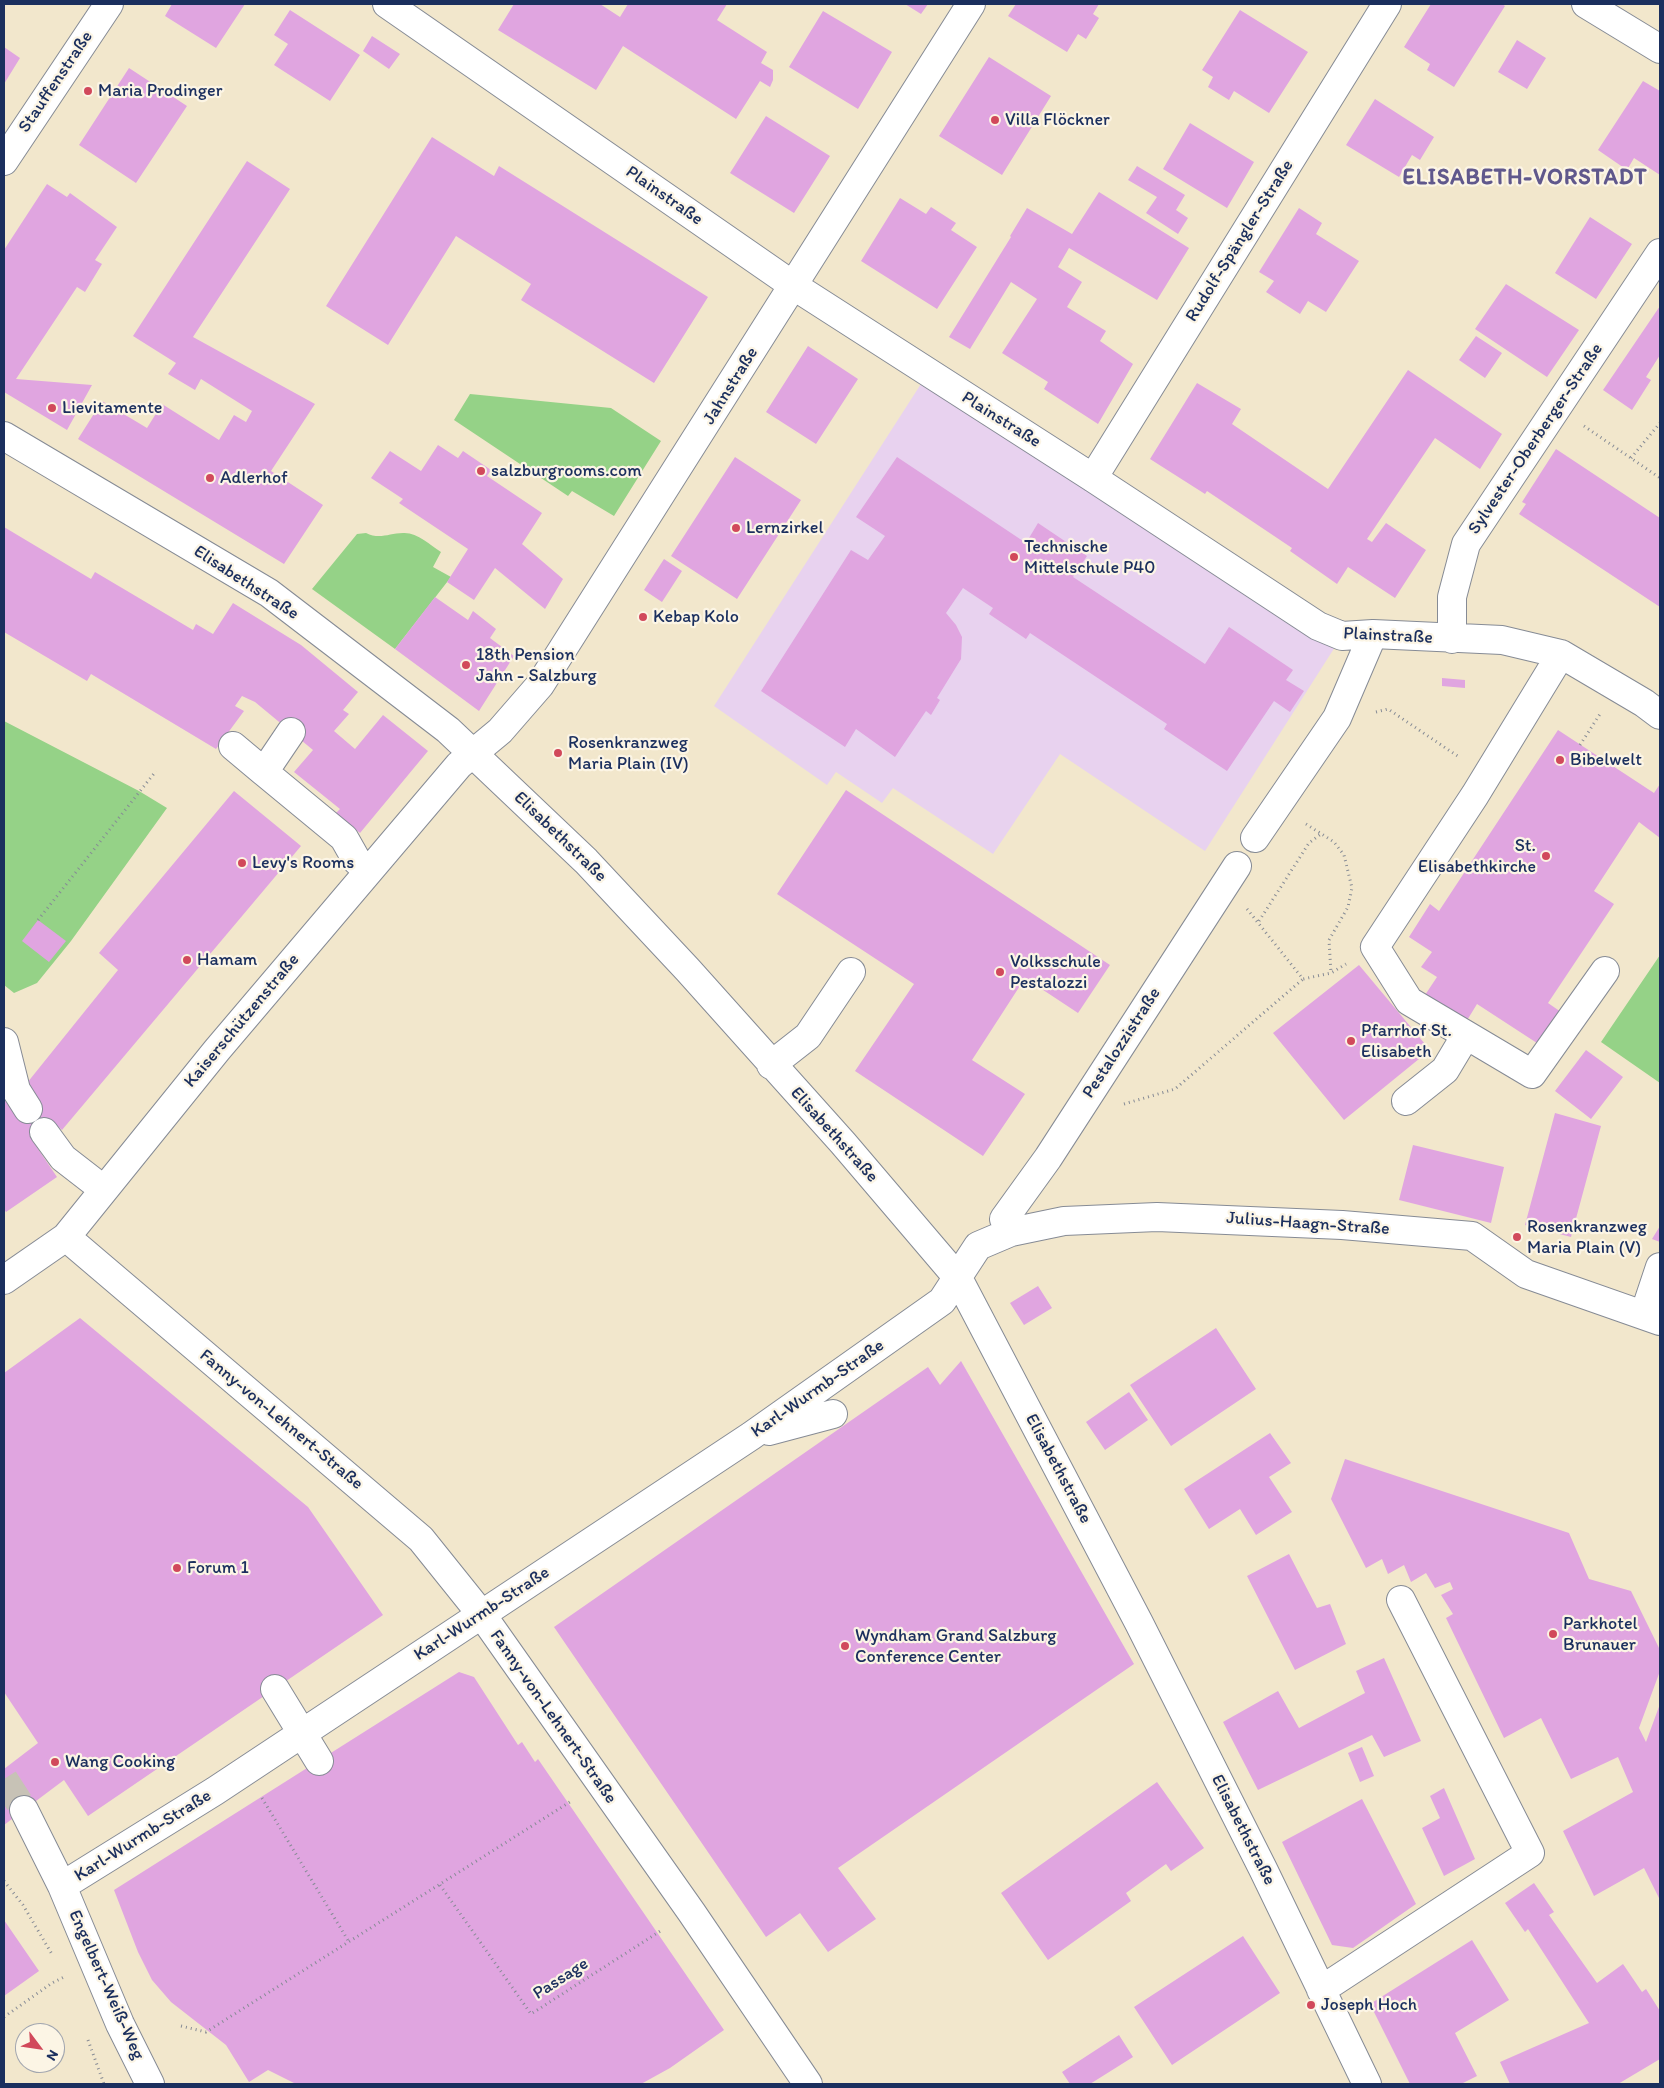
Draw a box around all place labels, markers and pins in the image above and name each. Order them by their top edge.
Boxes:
place label: Maria Prodinger [98,80,222,102]
marker: Maria Prodinger [82,85,94,97]
place label: Villa Flöckner [1005,109,1110,131]
marker: Villa Flöckner [989,114,1001,126]
place label: Lievitamente [62,397,163,419]
marker: Lievitamente [46,402,58,414]
place label: salzburgrooms.com [491,460,642,482]
marker: salzburgrooms.com [475,465,487,477]
place label: Adlerhof [220,467,288,489]
marker: Adlerhof [204,472,216,484]
place label: Lernzirkel [746,517,823,539]
marker: Lernzirkel [730,522,742,534]
place label: Technische Mittelschule P40 [1024,536,1155,578]
marker: Technische Mittelschule P40 [1008,551,1020,563]
place label: Kebap Kolo [653,606,739,628]
marker: Kebap Kolo [637,611,649,623]
place label: 18th Pension Jahn - Salzburg [476,644,597,686]
marker: 18th Pension Jahn - Salzburg [460,659,472,671]
place label: Rosenkranzweg Maria Plain (IV) [568,732,689,774]
marker: Rosenkranzweg Maria Plain (IV) [552,747,564,759]
place label: Bibelwelt [1570,749,1642,771]
marker: Bibelwelt [1554,754,1566,766]
place label: St. Elisabethkirche [1418,835,1536,878]
marker: St. Elisabethkirche [1540,850,1552,862]
place label: Levy's Rooms [252,852,354,874]
marker: Levy's Rooms [236,857,248,869]
place label: Hamam [197,949,257,971]
place label: Volksschule Pestalozzi [1010,951,1101,994]
marker: Hamam [181,954,193,966]
marker: Volksschule Pestalozzi [994,966,1006,978]
place label: Pfarrhof St. Elisabeth [1361,1020,1452,1062]
marker: Pfarrhof St. Elisabeth [1345,1035,1357,1047]
place label: Rosenkranzweg Maria Plain (V) [1527,1216,1647,1258]
marker: Rosenkranzweg Maria Plain (V) [1511,1231,1523,1243]
place label: Forum 1 [187,1557,249,1579]
marker: Forum 1 [171,1562,183,1574]
place label: Parkhotel Brunauer [1563,1613,1638,1656]
place label: Wyndham Grand Salzburg Conference Center [855,1625,1056,1668]
marker: Parkhotel Brunauer [1547,1628,1559,1640]
marker: Wyndham Grand Salzburg Conference Center [839,1640,851,1652]
place label: Wang Cooking [65,1751,175,1773]
marker: Wang Cooking [49,1756,61,1768]
place label: Joseph Hoch [1321,1994,1417,2016]
marker: Joseph Hoch [1305,1999,1317,2011]

